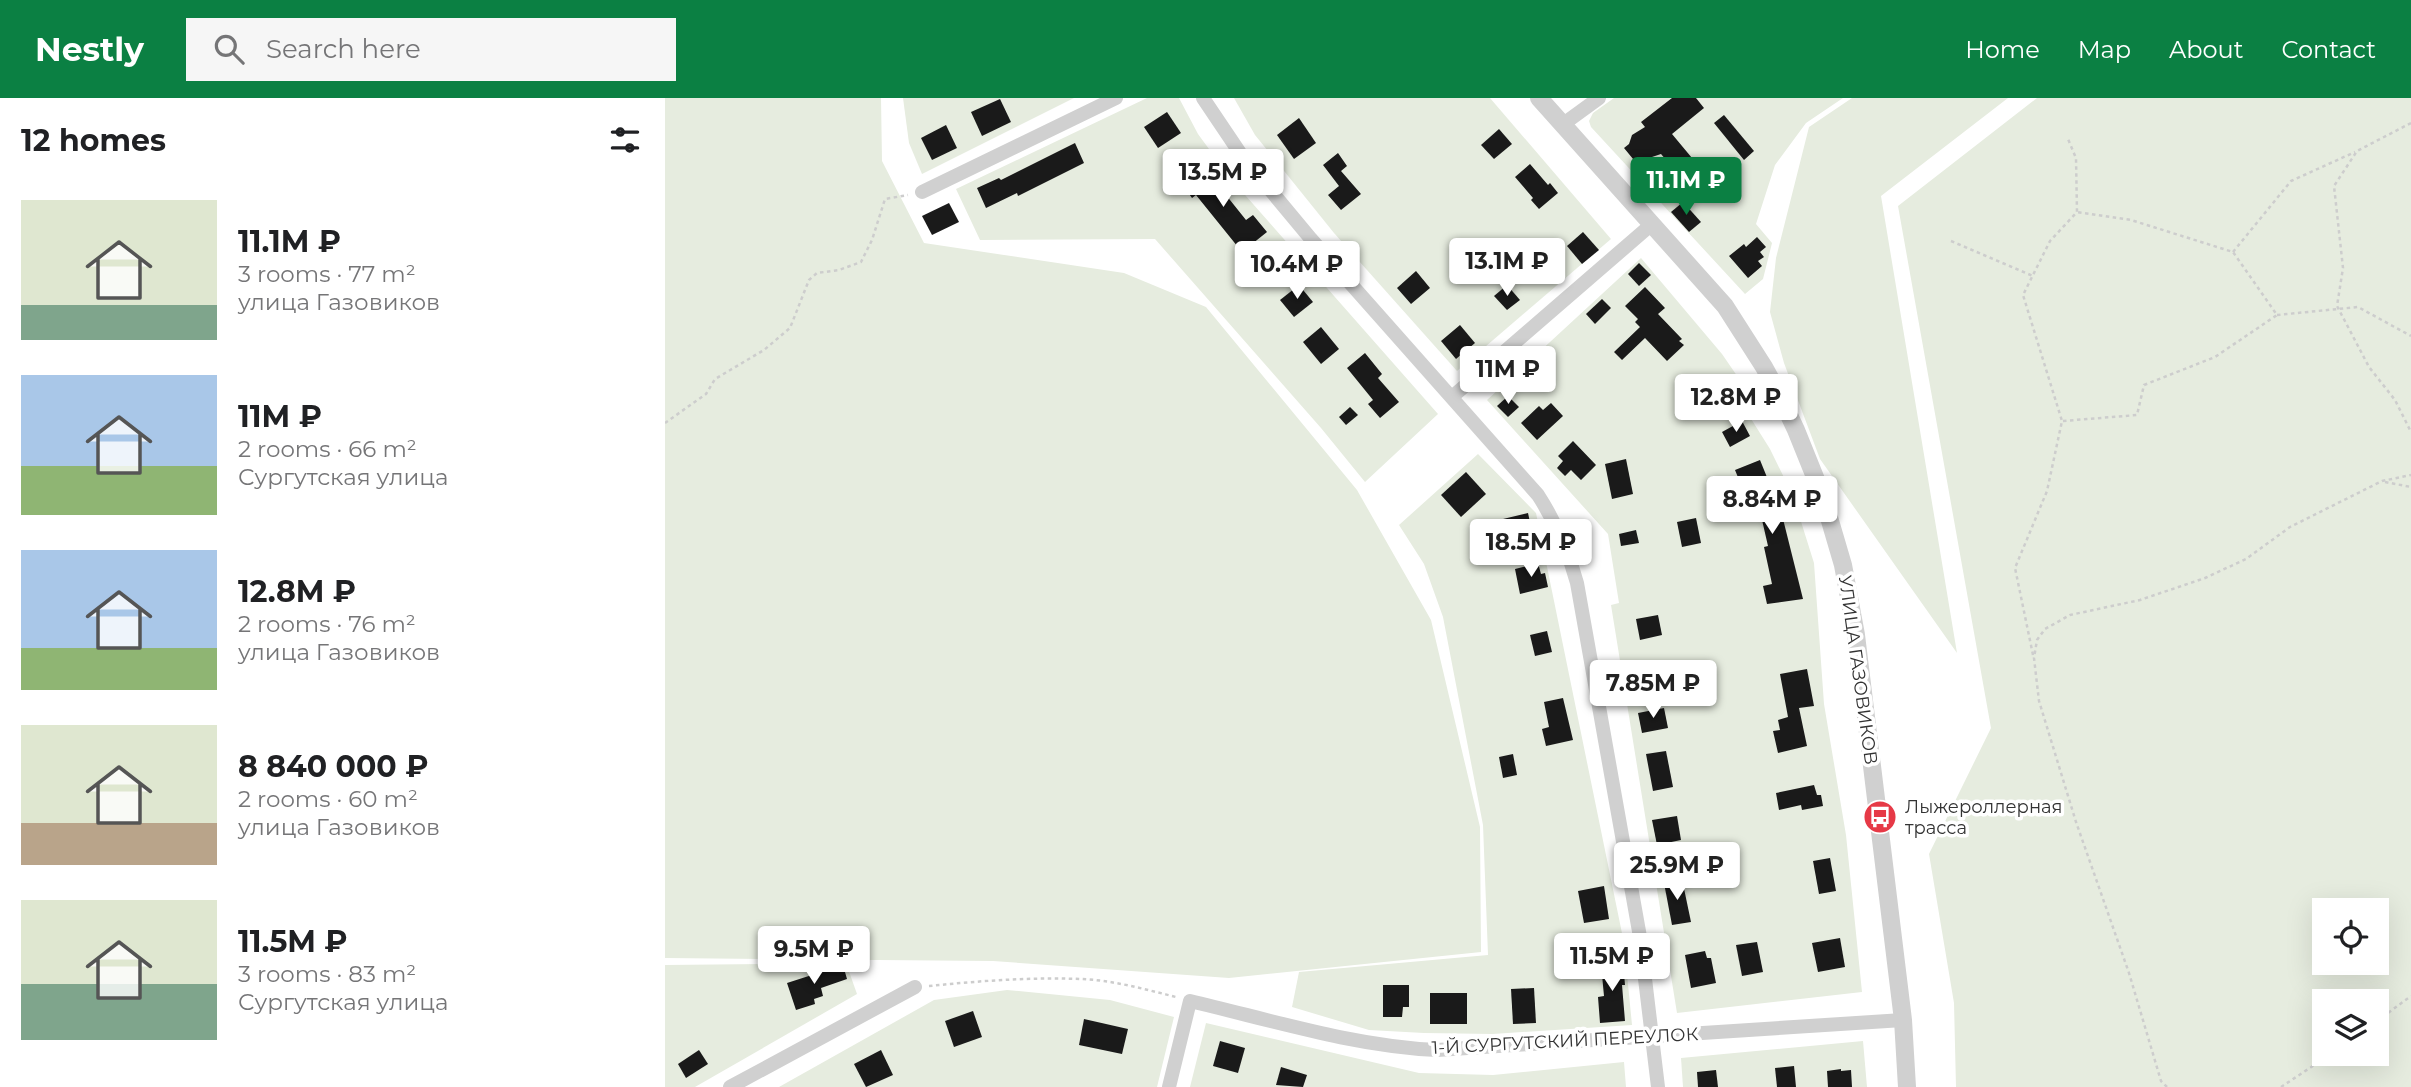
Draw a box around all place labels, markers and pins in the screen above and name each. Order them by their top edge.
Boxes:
pin: 13.5M ₽ [1158,150,1288,209]
pin: 11.1M ₽ [1621,158,1751,217]
pin: 13.1M ₽ [1442,238,1572,298]
pin: 10.4M ₽ [1232,242,1362,301]
pin: 11M ₽ [1459,346,1557,406]
pin: 12.8M ₽ [1671,374,1801,434]
pin: 8.84M ₽ [1707,476,1837,536]
pin: 18.5M ₽ [1466,519,1596,579]
pin: 7.85M ₽ [1588,660,1718,720]
place label: Лыжероллерная трасса [1905,796,2062,839]
bus stop icon: Лыжероллерная трасса [1861,798,1899,836]
pin: 25.9M ₽ [1612,842,1742,902]
pin: 9.5M ₽ [757,926,871,986]
pin: 11.5M ₽ [1547,934,1677,993]

